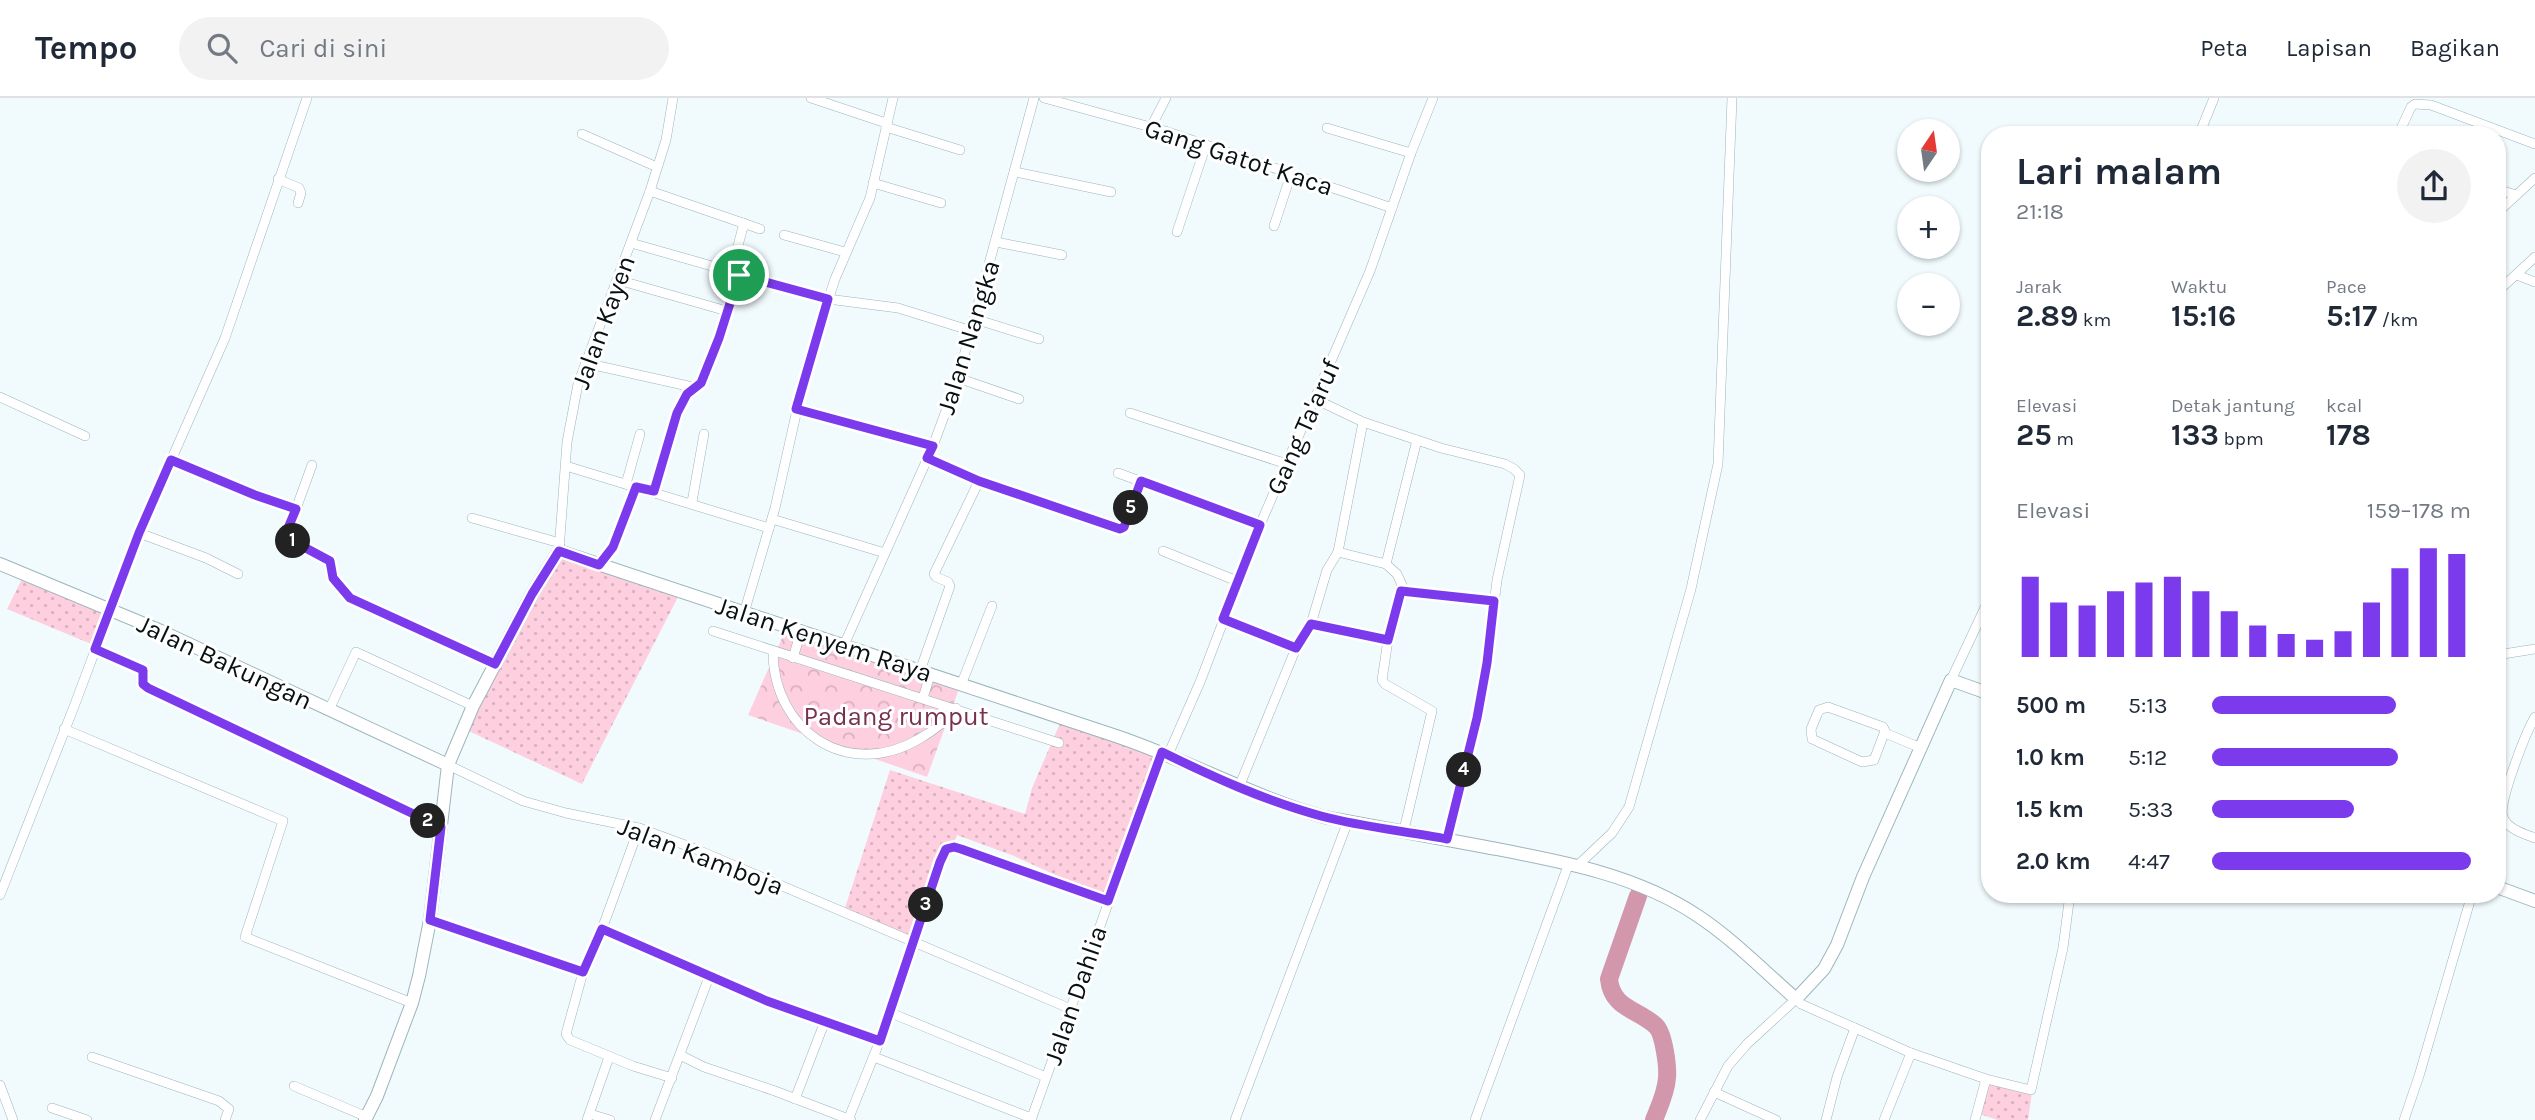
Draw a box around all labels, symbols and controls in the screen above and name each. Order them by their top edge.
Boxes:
search box [179,17,669,80]
text: Tempo [35,29,137,67]
icon: search [203,29,241,67]
text: Cari di sini [259,33,387,64]
text: Peta [2200,34,2248,62]
text: Lapisan [2286,34,2372,62]
text: Bagikan [2410,34,2500,62]
street label: Gang Gatot Kaca [1141,112,1337,203]
north arrow [1897,119,1960,182]
map controls [1897,119,1960,336]
text: Lari malam [2016,149,2222,194]
button: share [2397,149,2471,223]
button: + [1897,196,1960,259]
text: 21:18 [2016,198,2064,225]
pin [709,245,769,305]
street label: Jalan Kayen [565,251,642,393]
icon: arrive [720,256,758,294]
street label: Jalan Nangka [930,256,1007,418]
button: − [1897,273,1960,336]
text: Jarak [2016,276,2062,298]
text: Waktu [2171,276,2227,298]
text: Pace [2326,276,2367,298]
text: 2.89 [2016,298,2078,334]
text: 15:16 [2171,298,2236,334]
text: 5:17 [2326,298,2377,334]
text: km [2078,309,2111,331]
text: /km [2377,309,2418,331]
street label: Gang Ta'aruf [1260,354,1347,500]
text: Elevasi [2016,395,2077,417]
text: Detak jantung [2171,395,2295,417]
text: kcal [2326,395,2362,417]
text: 25 [2016,417,2052,453]
text: 133 [2171,417,2219,453]
text: 178 [2326,417,2371,453]
text: m [2052,428,2074,450]
text: bpm [2219,428,2264,450]
pin: 5 [1114,490,1148,526]
text: 5 [1125,496,1136,518]
text: Elevasi [2016,497,2090,524]
text: 159–178 m [2367,497,2471,524]
pin: 1 [276,524,310,558]
text: 1 [289,529,296,551]
street label: Jalan Kenyem Raya [712,590,936,689]
street label: Jalan Bakungan [132,608,317,717]
text: 500 m [2016,692,2086,719]
text: 5:13 [2128,692,2167,719]
park label: Padang rumput [803,701,989,732]
text: 1.0 km [2016,744,2085,771]
text: 5:12 [2128,744,2167,771]
pin: 4 [1446,752,1482,788]
text: 4 [1458,758,1469,780]
text: 1.5 km [2016,796,2084,823]
text: 5:33 [2128,796,2173,823]
pin: 2 [410,804,446,838]
text: 2 [422,809,433,831]
street label: Jalan Kamboja [614,811,788,902]
text: 2.0 km [2016,848,2091,875]
text: 4:47 [2128,848,2170,875]
pin: 3 [908,888,944,922]
text: 3 [920,893,931,915]
street label: Jalan Dahlia [1037,922,1114,1069]

